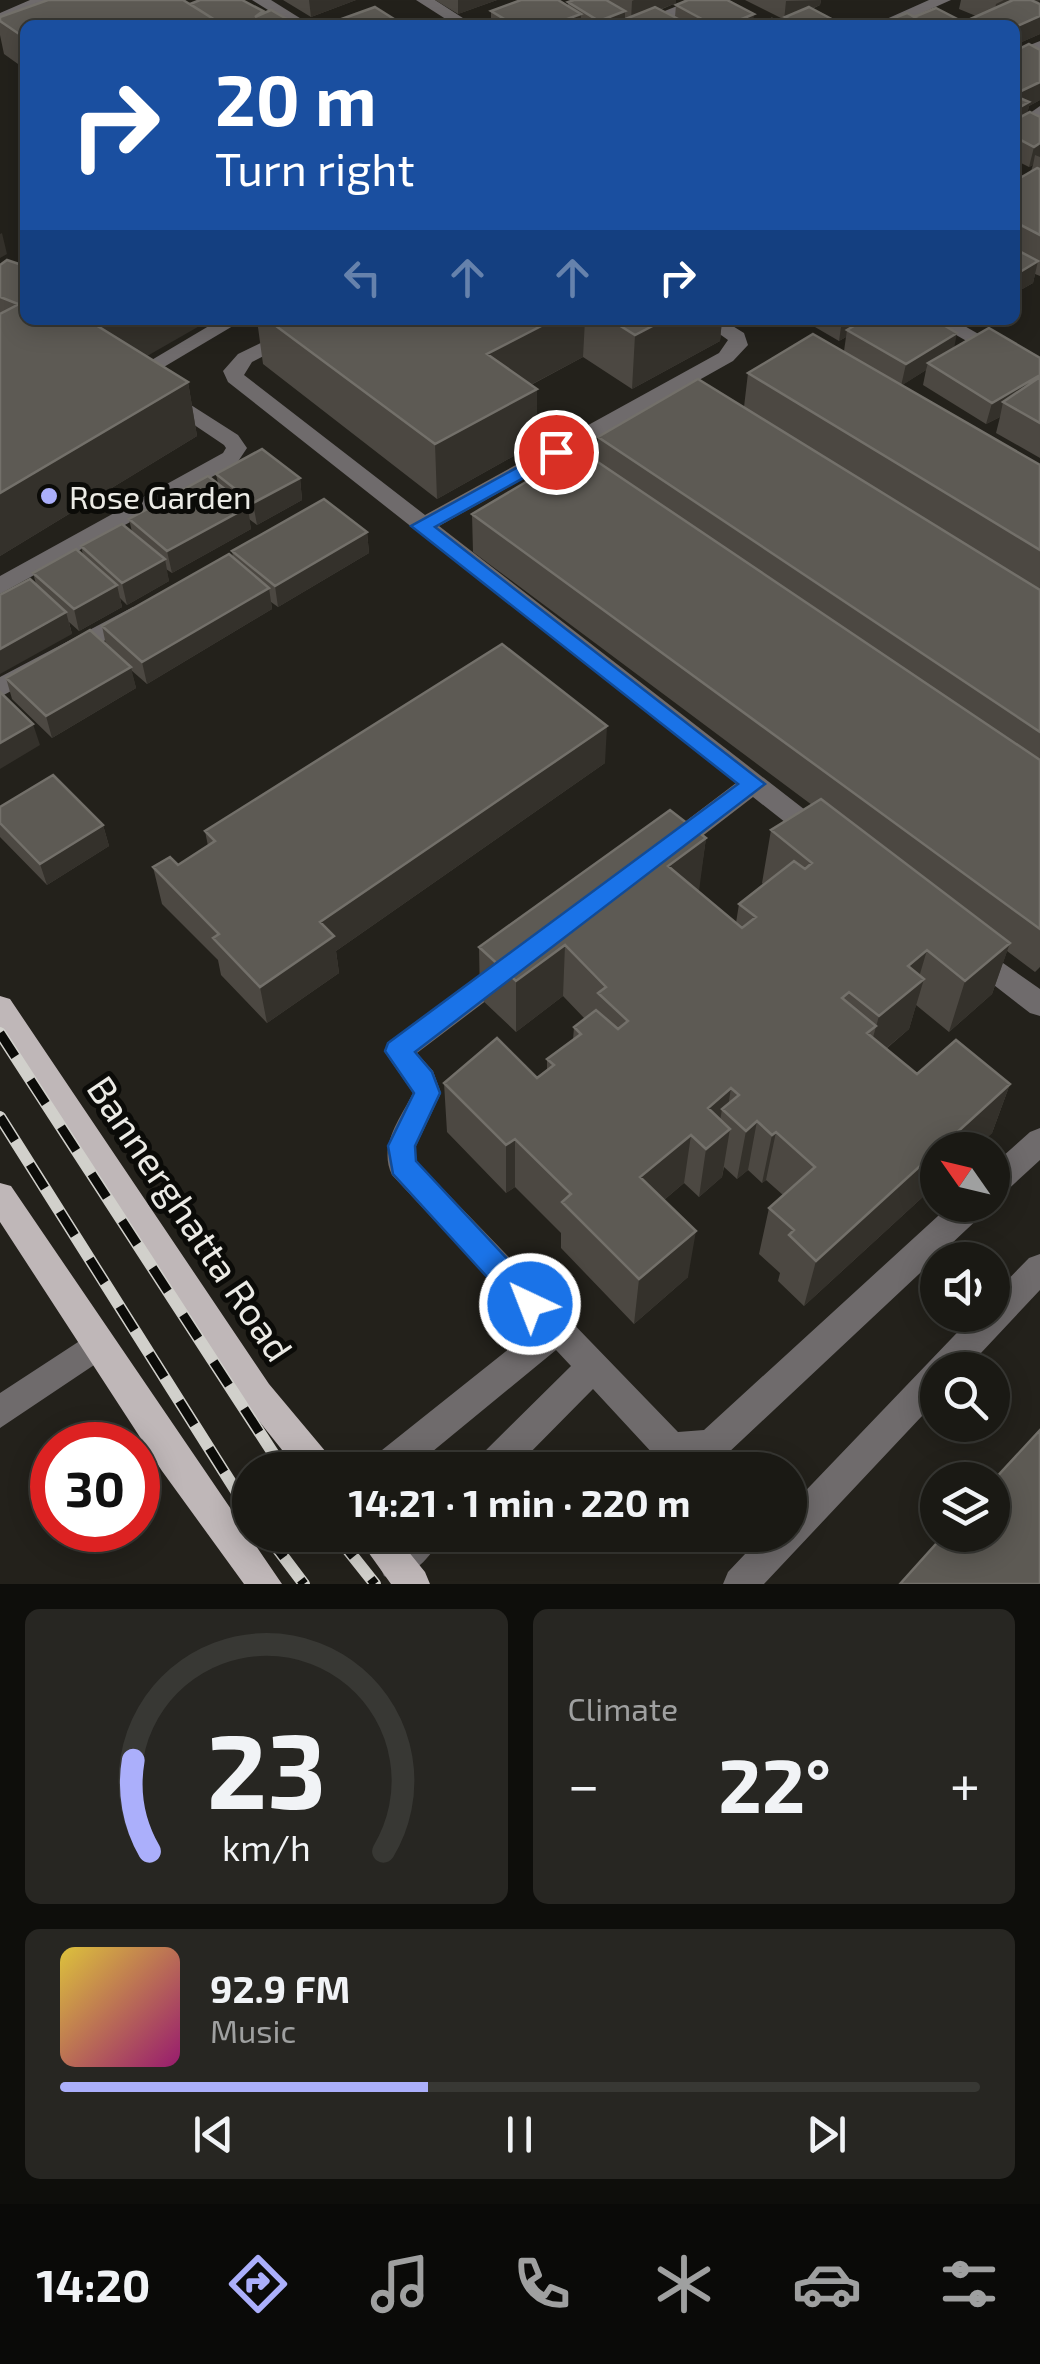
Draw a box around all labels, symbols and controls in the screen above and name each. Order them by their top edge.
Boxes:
text: 20 m [215,56,377,140]
icon: right [50,60,180,190]
text: Turn right [215,141,415,195]
icon: left [335,250,390,305]
icon: ahead [440,250,495,305]
icon: ahead [545,250,600,305]
icon: right [650,250,705,305]
pin [514,410,599,495]
icon: arrive [529,425,584,480]
place label: Rose Garden [69,477,252,515]
marker: Rose Garden [38,485,60,507]
street label: Bannerghatta Road [79,1067,303,1369]
north arrow [920,1132,1010,1222]
map controls [920,1132,1010,1552]
button: sound [920,1242,1010,1332]
position arrow [478,1252,582,1356]
button: search [920,1352,1010,1442]
speed limit sign: 30 [30,1422,160,1552]
button: layers [920,1462,1010,1552]
text: 14:21 · 1 min · 220 m [348,1479,691,1525]
text: Climate [568,1689,678,1727]
text: 23 [207,1705,326,1830]
text: 22° [718,1738,831,1828]
text: − [568,1750,600,1816]
text: + [950,1750,980,1816]
text: km/h [222,1825,311,1868]
text: 92.9 FM [210,1965,350,2011]
text: Music [210,2011,296,2049]
icon: previous [186,2107,241,2162]
icon: pause [492,2107,547,2162]
icon: next [799,2107,854,2162]
icon: directions [223,2249,293,2319]
icon: music [365,2249,435,2319]
icon: phone [507,2249,577,2319]
icon: climate [649,2249,719,2319]
icon: car [792,2249,862,2319]
icon: filters [934,2249,1004,2319]
text: 14:20 [36,2257,150,2311]

